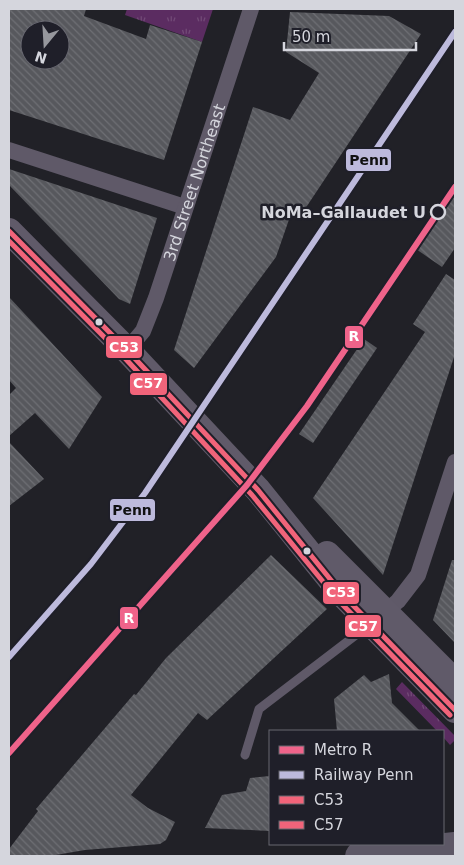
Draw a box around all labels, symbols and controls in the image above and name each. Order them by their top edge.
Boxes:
north arrow [20,20,70,70]
scale bar [284,20,416,52]
text: 50 m [292,28,330,46]
text: N [33,48,49,67]
street label: 3rd Street Northeast [160,101,229,264]
line badge: Penn [345,148,392,172]
text: Penn [349,152,389,168]
place label: NoMa–Gallaudet U [261,203,426,222]
marker: NoMa–Gallaudet U [430,204,446,220]
unlabelled marker [94,317,104,327]
line badge: R [344,325,364,349]
text: R [349,328,360,344]
line badge: C53 [105,335,143,359]
text: C53 [109,339,139,355]
line badge: C57 [129,372,168,396]
text: C57 [133,375,163,391]
line badge: Penn [109,498,156,522]
text: Penn [112,502,152,518]
unlabelled marker [302,546,312,556]
line badge: C53 [322,581,360,605]
text: C53 [326,584,356,600]
line badge: R [119,606,139,630]
text: R [124,610,135,626]
line badge: C57 [344,614,382,638]
text: C57 [348,618,378,634]
legend [269,730,444,845]
text: Metro R [314,741,372,759]
text: Railway Penn [314,766,413,784]
text: C53 [314,791,344,809]
text: C57 [314,816,344,834]

